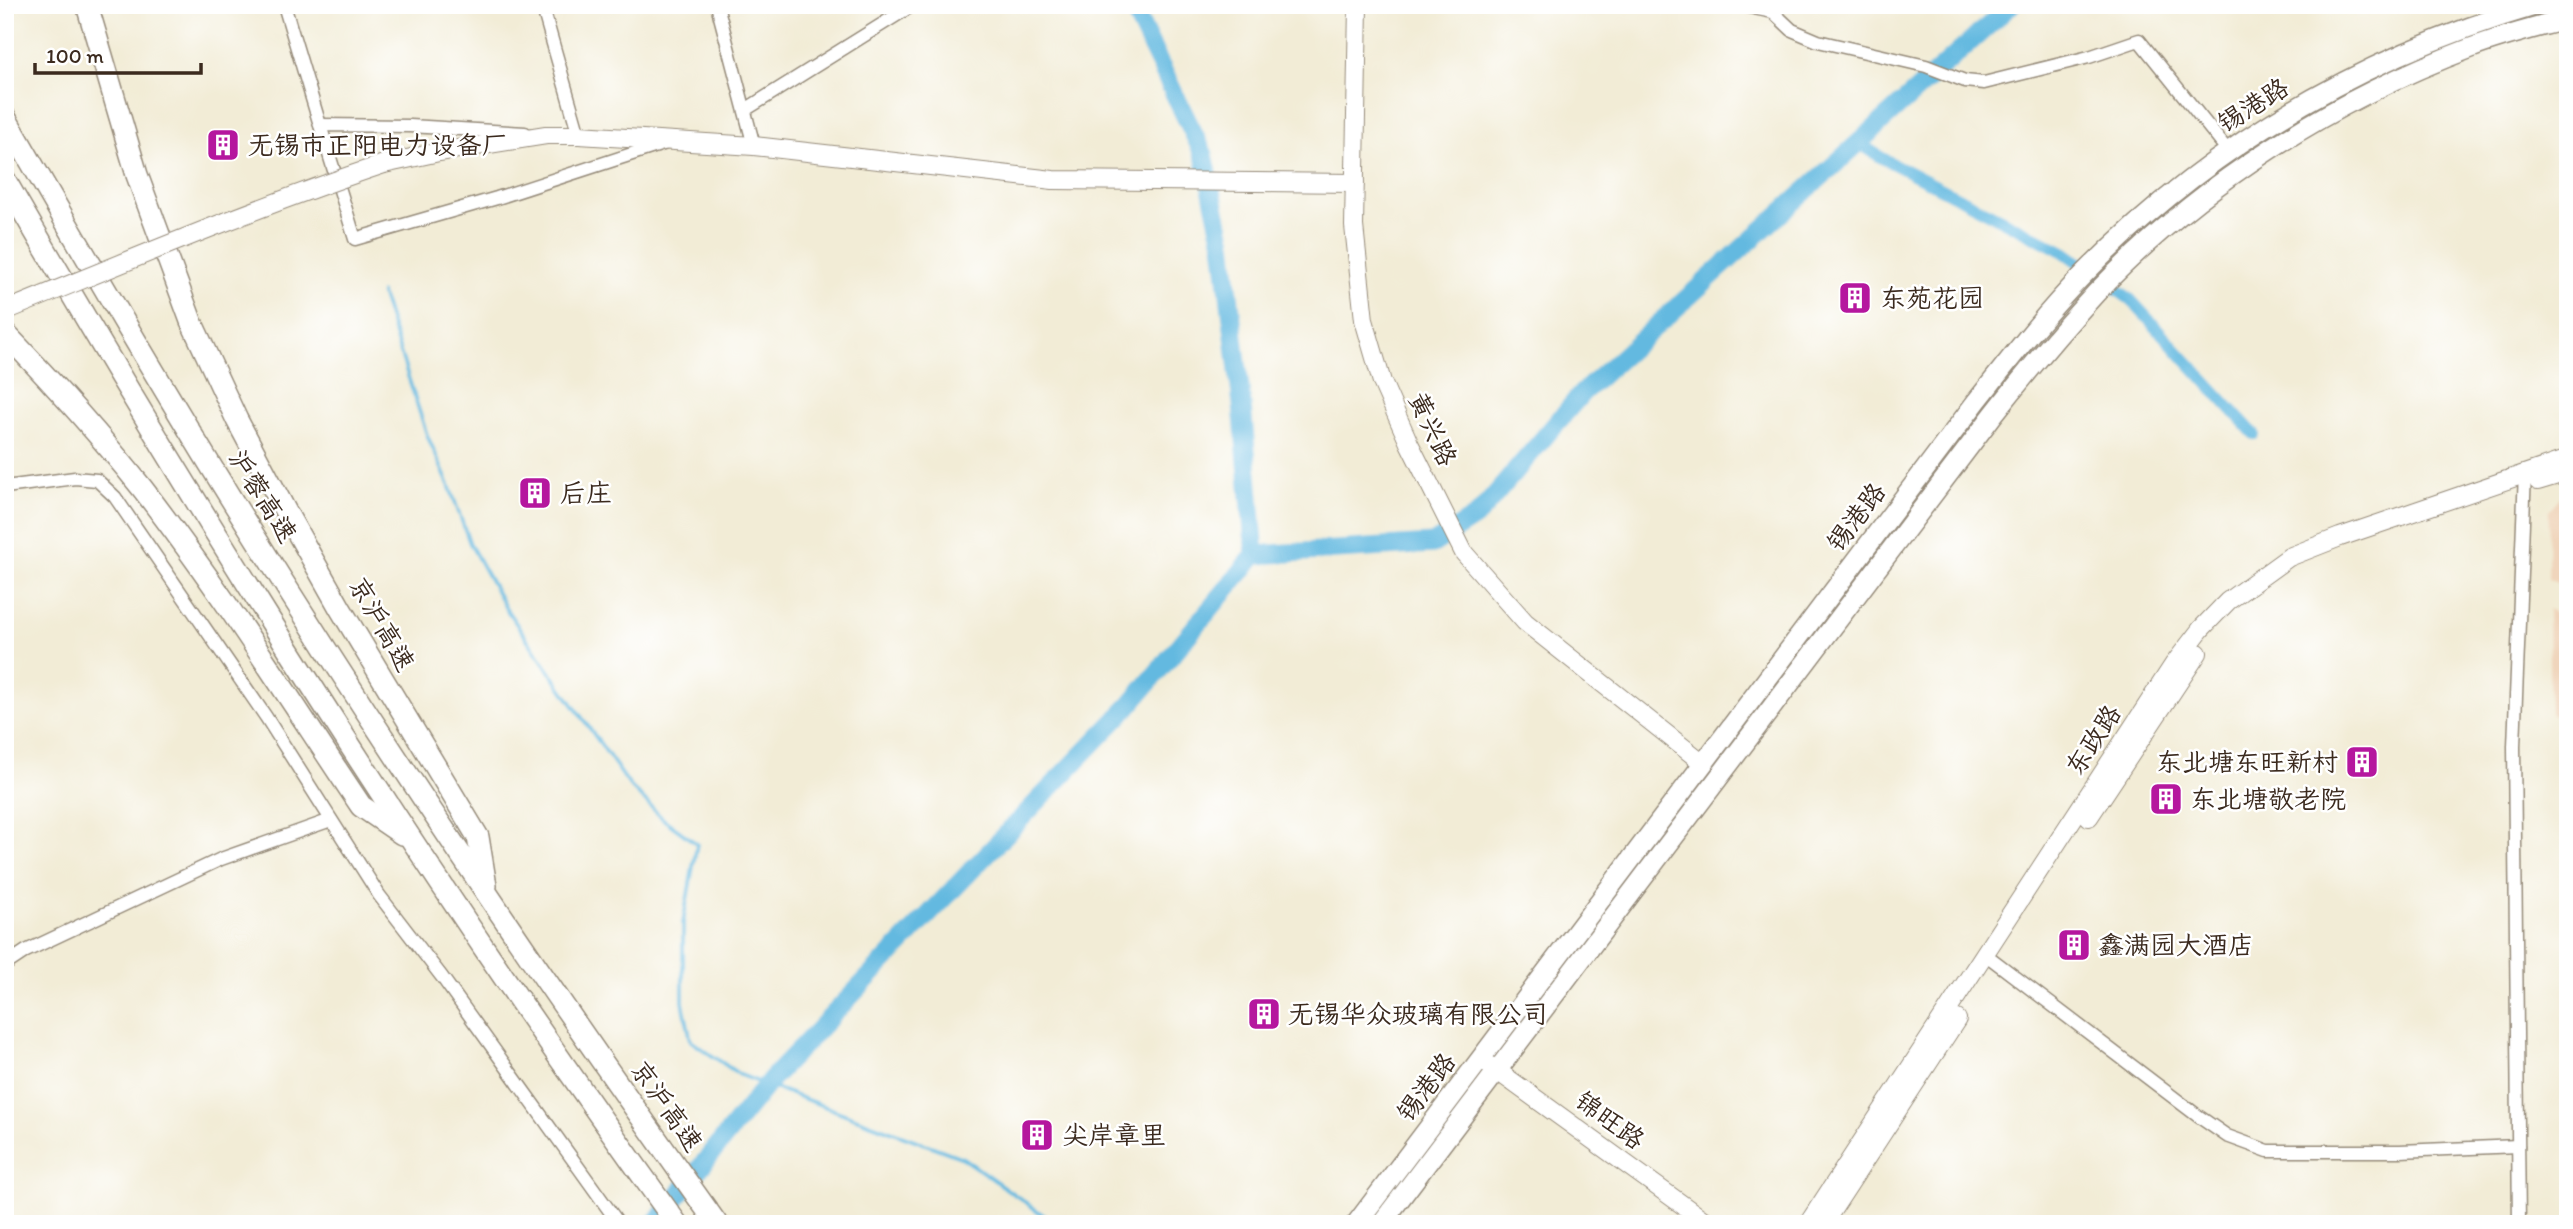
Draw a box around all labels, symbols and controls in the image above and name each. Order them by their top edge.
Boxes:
scale bar [35,32,201,76]
text: 100 m [46,43,104,68]
street label: 锡港路 [2211,71,2295,139]
building icon: 无锡市正阳电力设备厂 [204,126,242,164]
place label: 无锡市正阳电力设备厂 [248,129,508,161]
building icon: 东苑花园 [1836,279,1874,317]
place label: 东苑花园 [1880,282,1984,314]
street label: 黄兴路 [1402,387,1464,471]
street label: 沪蓉高速 [222,443,304,549]
building icon: 后庄 [516,474,554,512]
street label: 锡港路 [1820,476,1892,558]
place label: 后庄 [560,477,612,509]
street label: 京沪高速 [342,571,422,677]
street label: 东政路 [2058,699,2128,781]
building icon: 东北塘东旺新村 [2343,743,2381,781]
place label: 东北塘东旺新村 [2156,746,2338,778]
building icon: 东北塘敬老院 [2147,780,2185,818]
place label: 东北塘敬老院 [2190,783,2346,815]
building icon: 鑫满园大酒店 [2055,926,2093,964]
place label: 鑫满园大酒店 [2098,929,2254,961]
building icon: 无锡华众玻璃有限公司 [1245,995,1283,1033]
place label: 无锡华众玻璃有限公司 [1288,998,1548,1030]
street label: 锡港路 [1390,1046,1462,1128]
street label: 京沪高速 [624,1054,710,1158]
street label: 锦旺路 [1569,1084,1651,1156]
building icon: 尖岸章里 [1018,1116,1056,1154]
place label: 尖岸章里 [1062,1119,1166,1151]

